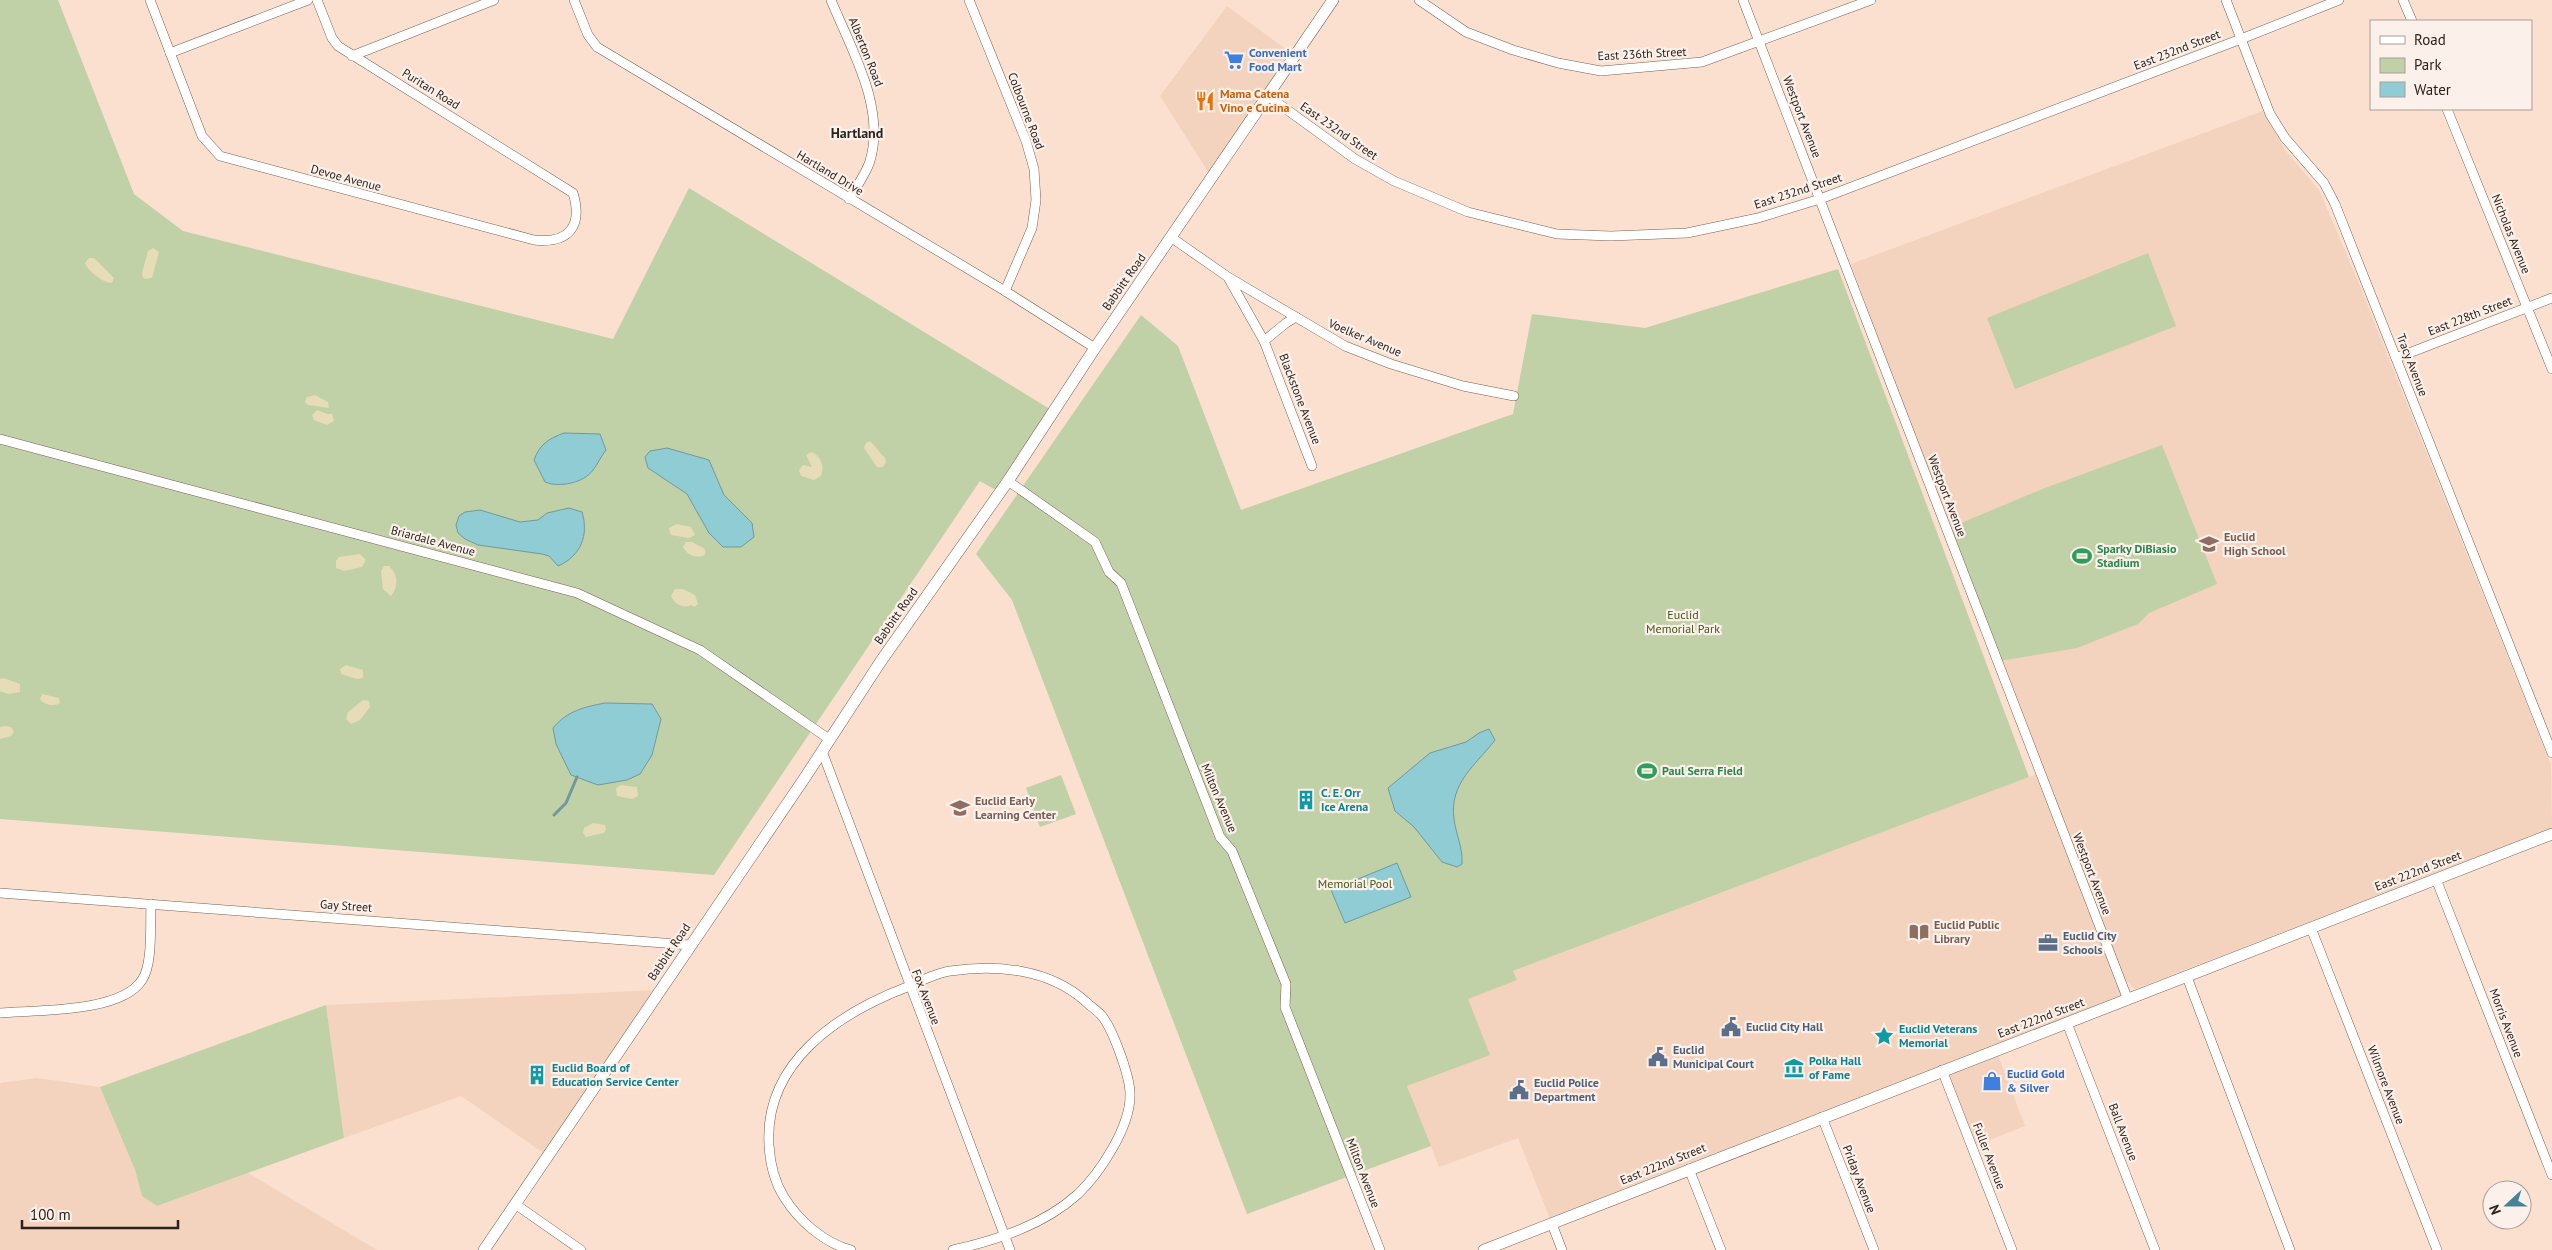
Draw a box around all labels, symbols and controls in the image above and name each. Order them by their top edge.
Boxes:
street label: Alberton Road [846,15,887,89]
legend [2370,20,2532,110]
street label: East 232nd Street [2132,26,2222,73]
text: Road [2414,30,2446,49]
street label: East 236th Street [1597,44,1687,63]
place label: Convenient Food Mart [1249,45,1307,74]
supermarket icon: Convenient Food Mart [1223,49,1245,71]
text: Park [2414,55,2442,74]
street label: Puritan Road [400,65,463,112]
street label: Colbourne Road [1005,70,1048,151]
street label: Westport Avenue [1780,74,1825,160]
text: Water [2414,80,2451,99]
place label: Mama Catena Vino e Cucina [1219,86,1289,115]
restaurant icon: Mama Catena Vino e Cucina [1194,90,1216,112]
street label: East 232nd Street [1298,98,1381,163]
district label: Hartland [831,124,883,142]
street label: Hartland Drive [794,147,866,198]
street label: Devoe Avenue [309,161,383,194]
street label: East 232nd Street [1752,169,1844,212]
street label: Nicholas Avenue [2489,192,2534,276]
street label: Babbitt Road [1099,250,1149,313]
street label: East 228th Street [2426,293,2514,338]
street label: Voelker Avenue [1325,315,1404,360]
street label: Tracy Avenue [2394,331,2431,398]
street label: Blackstone Avenue [1276,351,1325,446]
street label: Westport Avenue [1925,453,1970,539]
street label: Briardale Avenue [389,522,477,559]
place label: Euclid High School [2224,529,2286,558]
school or university icon: Euclid High School [2198,533,2220,555]
place label: Sparky DiBiasio Stadium [2097,541,2177,570]
sports icon: Sparky DiBiasio Stadium [2071,545,2093,567]
street label: Babbitt Road [871,584,921,647]
park label: Euclid Memorial Park [1646,607,1720,636]
sports icon: Paul Serra Field [1636,760,1658,782]
street label: Milton Avenue [1198,761,1241,835]
place label: Paul Serra Field [1662,763,1743,778]
place label: C. E. Orr Ice Arena [1321,785,1368,814]
building icon: C. E. Orr Ice Arena [1295,789,1317,811]
place label: Euclid Early Learning Center [975,793,1057,822]
school or university icon: Euclid Early Learning Center [949,797,971,819]
street label: Westport Avenue [2070,831,2115,917]
street label: East 222nd Street [2373,847,2463,894]
park label: Memorial Pool [1318,876,1393,891]
street label: Gay Street [319,896,373,915]
place label: Euclid Public Library [1934,917,2000,946]
street label: Babbitt Road [644,920,693,983]
library icon: Euclid Public Library [1908,921,1930,943]
place label: Euclid City Schools [2063,928,2117,957]
office icon: Euclid City Schools [2037,932,2059,954]
street label: Fox Avenue [909,967,944,1027]
street label: Morris Avenue [2486,986,2526,1059]
street label: East 222nd Street [1996,994,2086,1041]
public building icon: Euclid City Hall [1720,1016,1742,1038]
place label: Euclid City Hall [1746,1019,1824,1034]
place label: Euclid Veterans Memorial [1899,1021,1977,1050]
place icon: Euclid Veterans Memorial [1873,1025,1895,1047]
place label: Euclid Municipal Court [1673,1042,1755,1071]
street label: Wilmore Avenue [2365,1043,2408,1126]
public building icon: Euclid Municipal Court [1647,1046,1669,1068]
place label: Polka Hall of Fame [1809,1053,1862,1082]
museum icon: Polka Hall of Fame [1783,1057,1805,1079]
place label: Euclid Board of Education Service Center [552,1060,679,1089]
building icon: Euclid Board of Education Service Center [526,1064,548,1086]
place label: Euclid Gold & Silver [2007,1066,2065,1095]
shop icon: Euclid Gold & Silver [1981,1070,2003,1092]
place label: Euclid Police Department [1534,1075,1599,1104]
public building icon: Euclid Police Department [1508,1079,1530,1101]
street label: Ball Avenue [2106,1101,2141,1163]
street label: Fuller Avenue [1970,1120,2009,1191]
street label: Milton Avenue [1343,1136,1384,1210]
street label: East 222nd Street [1618,1139,1708,1188]
street label: Priday Avenue [1840,1143,1879,1215]
north arrow [2482,1180,2532,1230]
scale bar [22,1198,179,1230]
text: N [2485,1202,2505,1217]
text: 100 m [30,1205,71,1224]

